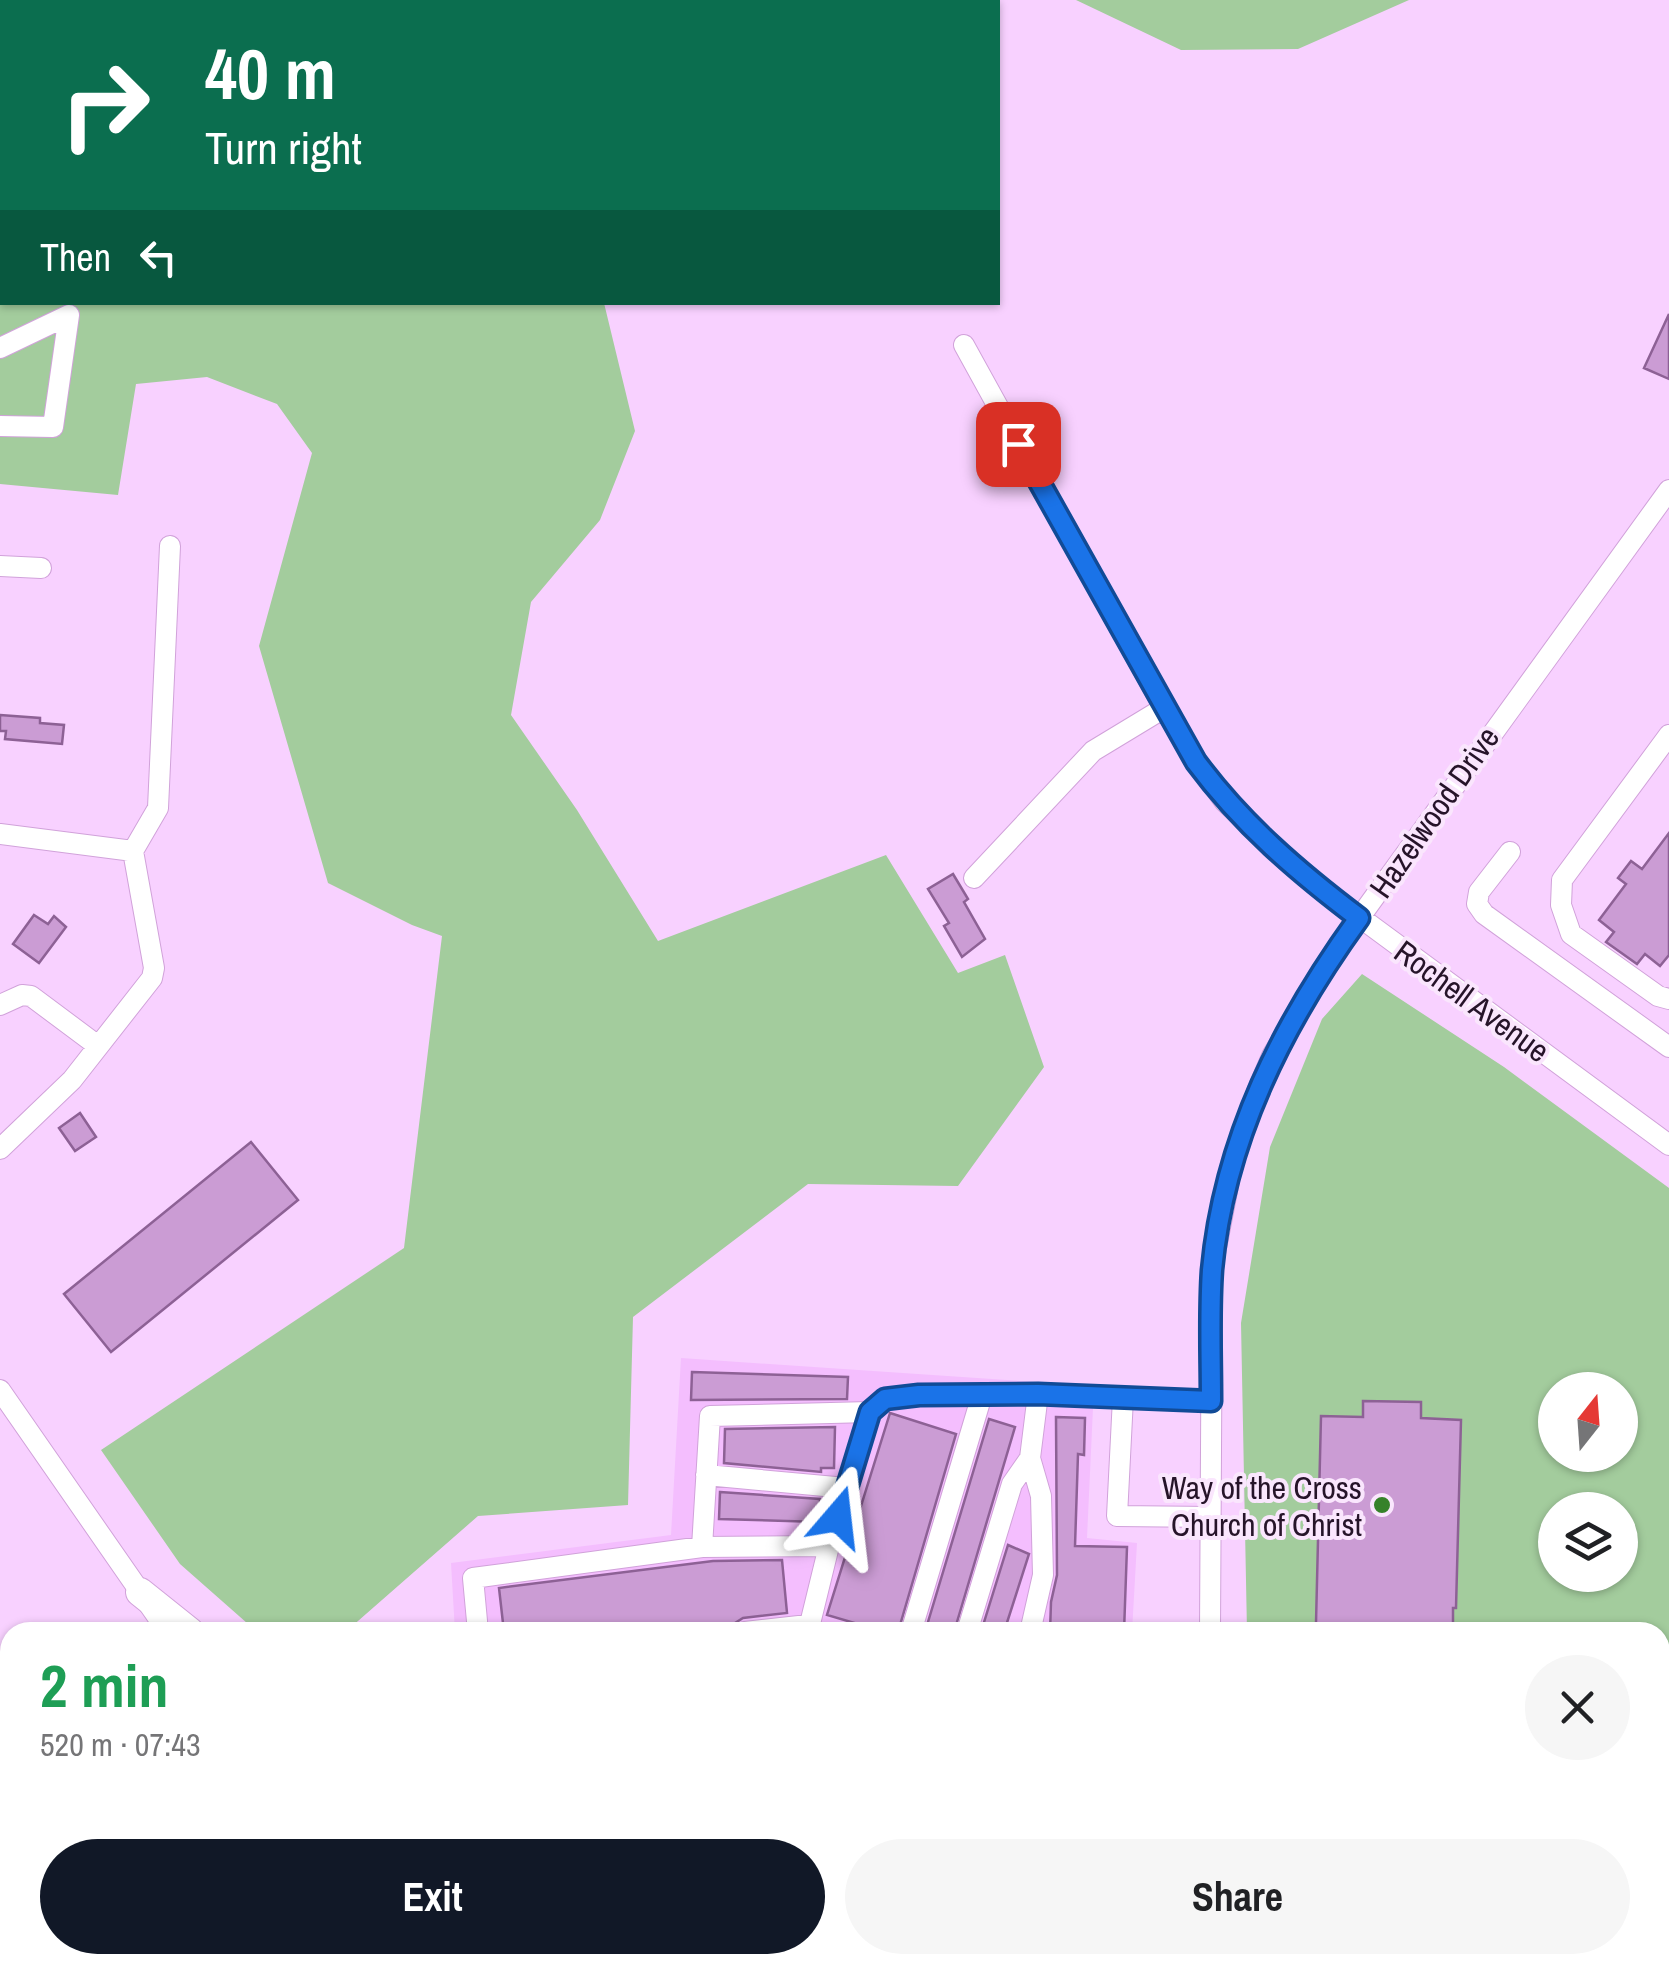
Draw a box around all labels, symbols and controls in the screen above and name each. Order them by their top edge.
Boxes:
text: 40 m [205,27,336,121]
icon: right [40,40,170,170]
text: Turn right [205,117,362,178]
icon: left [131,230,186,285]
text: Then [40,232,111,283]
pin [976,402,1061,487]
icon: arrive [991,417,1046,472]
street label: Hazelwood Drive [1359,718,1509,906]
street label: Rochell Avenue [1386,930,1558,1072]
north arrow [1538,1372,1638,1472]
map controls [1538,1372,1638,1592]
position arrow [786,1465,890,1569]
place label: Way of the Cross Church of Christ [1162,1466,1362,1546]
button: layers [1538,1492,1638,1592]
marker: Way of the Cross Church of Christ [1371,1494,1393,1516]
text: 2 min [40,1645,169,1726]
button: close [1525,1655,1630,1760]
text: 520 m · 07:43 [40,1723,200,1766]
button: Exit [40,1839,825,1954]
button: Share [845,1839,1630,1954]

